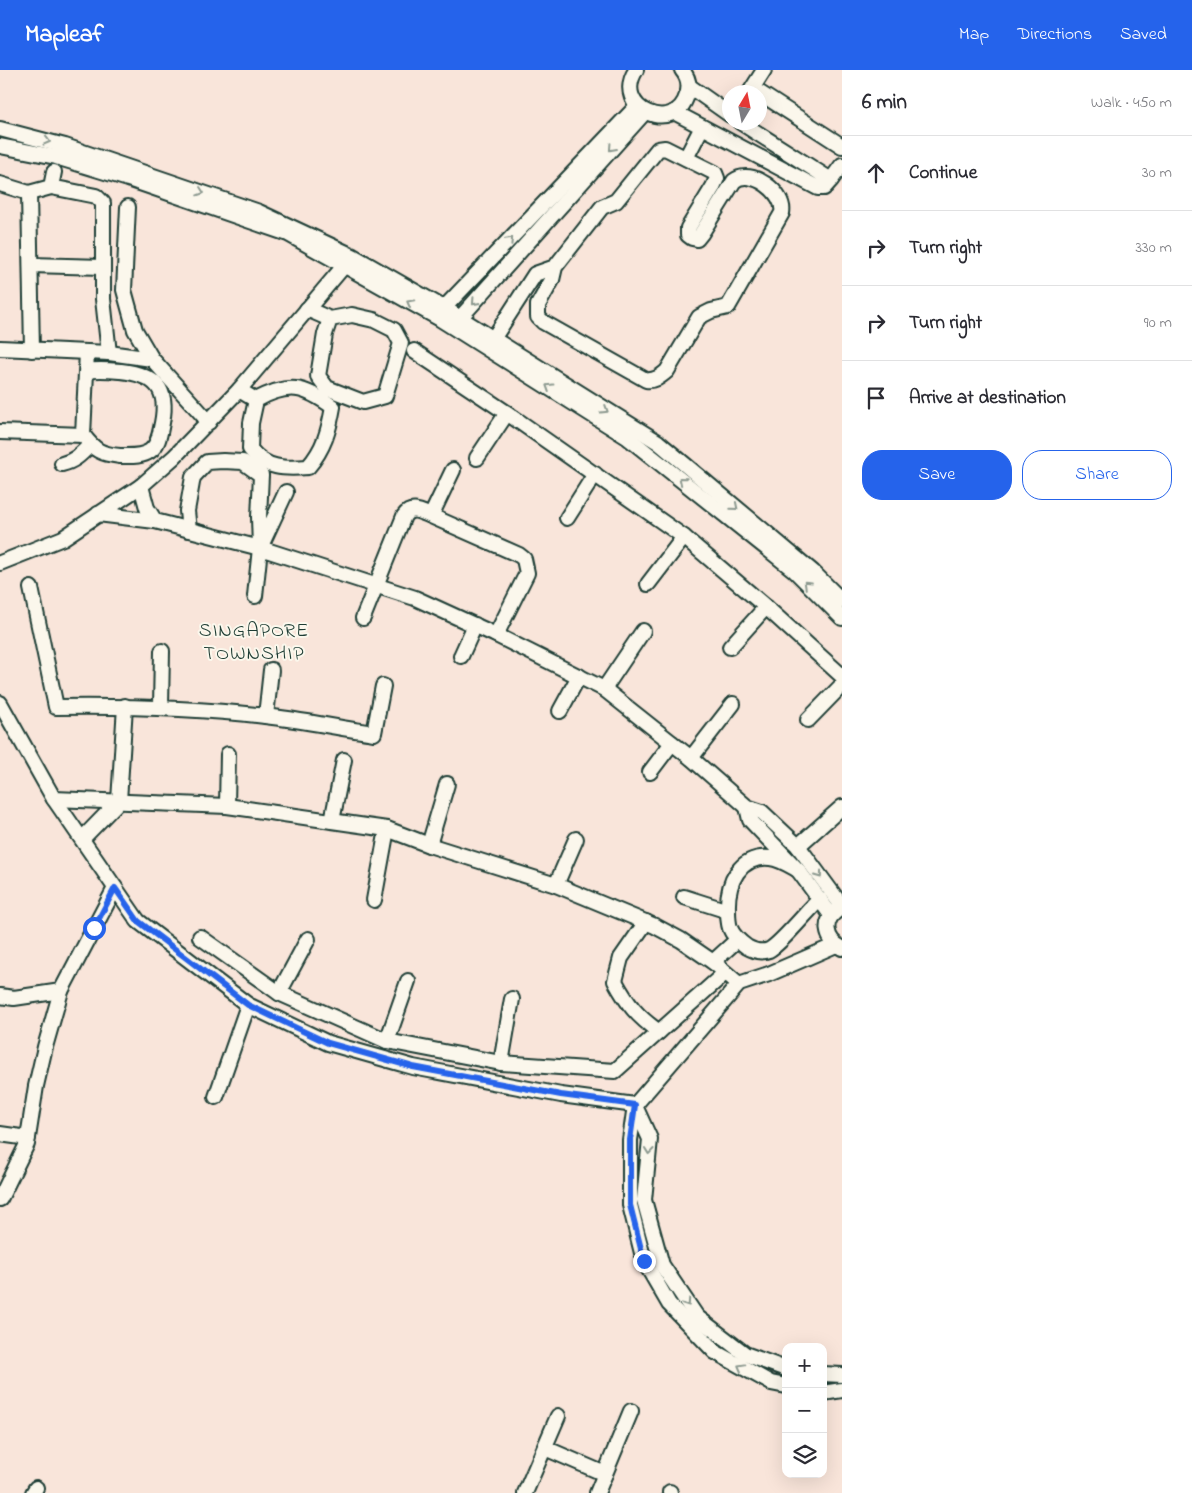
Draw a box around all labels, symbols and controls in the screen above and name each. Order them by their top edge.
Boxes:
text: Mapleaf [25,18,104,53]
text: Map [959,22,989,48]
text: Directions [1017,22,1092,48]
text: Saved [1120,22,1167,48]
north arrow [722,85,767,130]
text: 6 min [862,88,907,118]
text: Walk · 450 m [1091,91,1172,115]
one-way arrow [43,135,52,146]
one-way arrow [609,143,618,152]
icon: ahead [862,159,890,187]
text: Continue [909,160,977,187]
text: 30 m [1142,161,1172,185]
one-way arrow [197,187,205,197]
icon: right [862,234,890,262]
text: Turn right [909,235,982,262]
one-way arrow [504,236,513,245]
text: 330 m [1135,236,1172,260]
one-way arrow [472,296,481,305]
one-way arrow [407,299,416,309]
icon: right [862,309,890,337]
text: Turn right [909,310,982,337]
text: 90 m [1144,311,1172,335]
one-way arrow [545,384,554,394]
icon: arrive [862,384,890,412]
text: Arrive at destination [909,385,1066,412]
one-way arrow [600,404,609,413]
button: Save [862,450,1012,500]
button: Share [1022,450,1172,500]
one-way arrow [679,478,688,486]
one-way arrow [729,501,738,509]
one-way arrow [804,581,813,590]
district label: SINGAPORE TOWNSHIP [199,617,309,669]
one-way arrow [813,869,822,879]
route start [83,917,106,940]
one-way arrow [644,1147,655,1155]
route end [633,1250,656,1273]
one-way arrow [681,1297,690,1306]
map controls [782,1343,827,1478]
button: + [782,1343,827,1388]
one-way arrow [738,1363,747,1373]
button: − [782,1388,827,1433]
button: layers [782,1433,827,1478]

